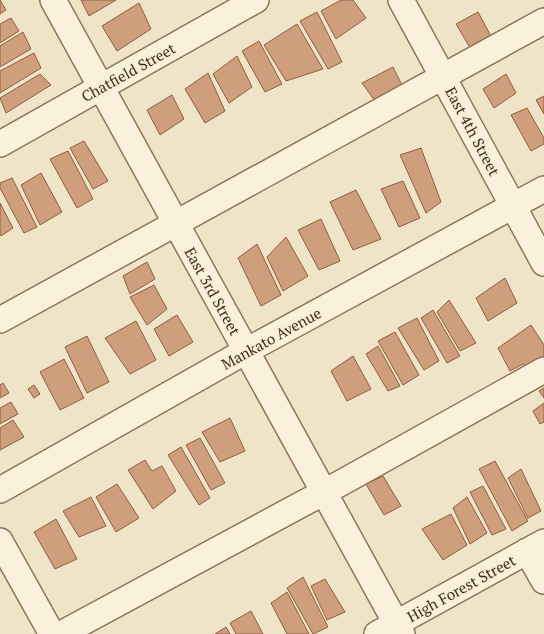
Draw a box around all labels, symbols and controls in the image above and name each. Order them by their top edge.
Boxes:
street label: Chatfield Street [77,38,179,106]
street label: East 4th Street [441,83,505,179]
street label: East 3rd Street [181,243,246,339]
street label: Mankato Avenue [218,302,324,374]
street label: High Forest Street [403,550,519,626]

